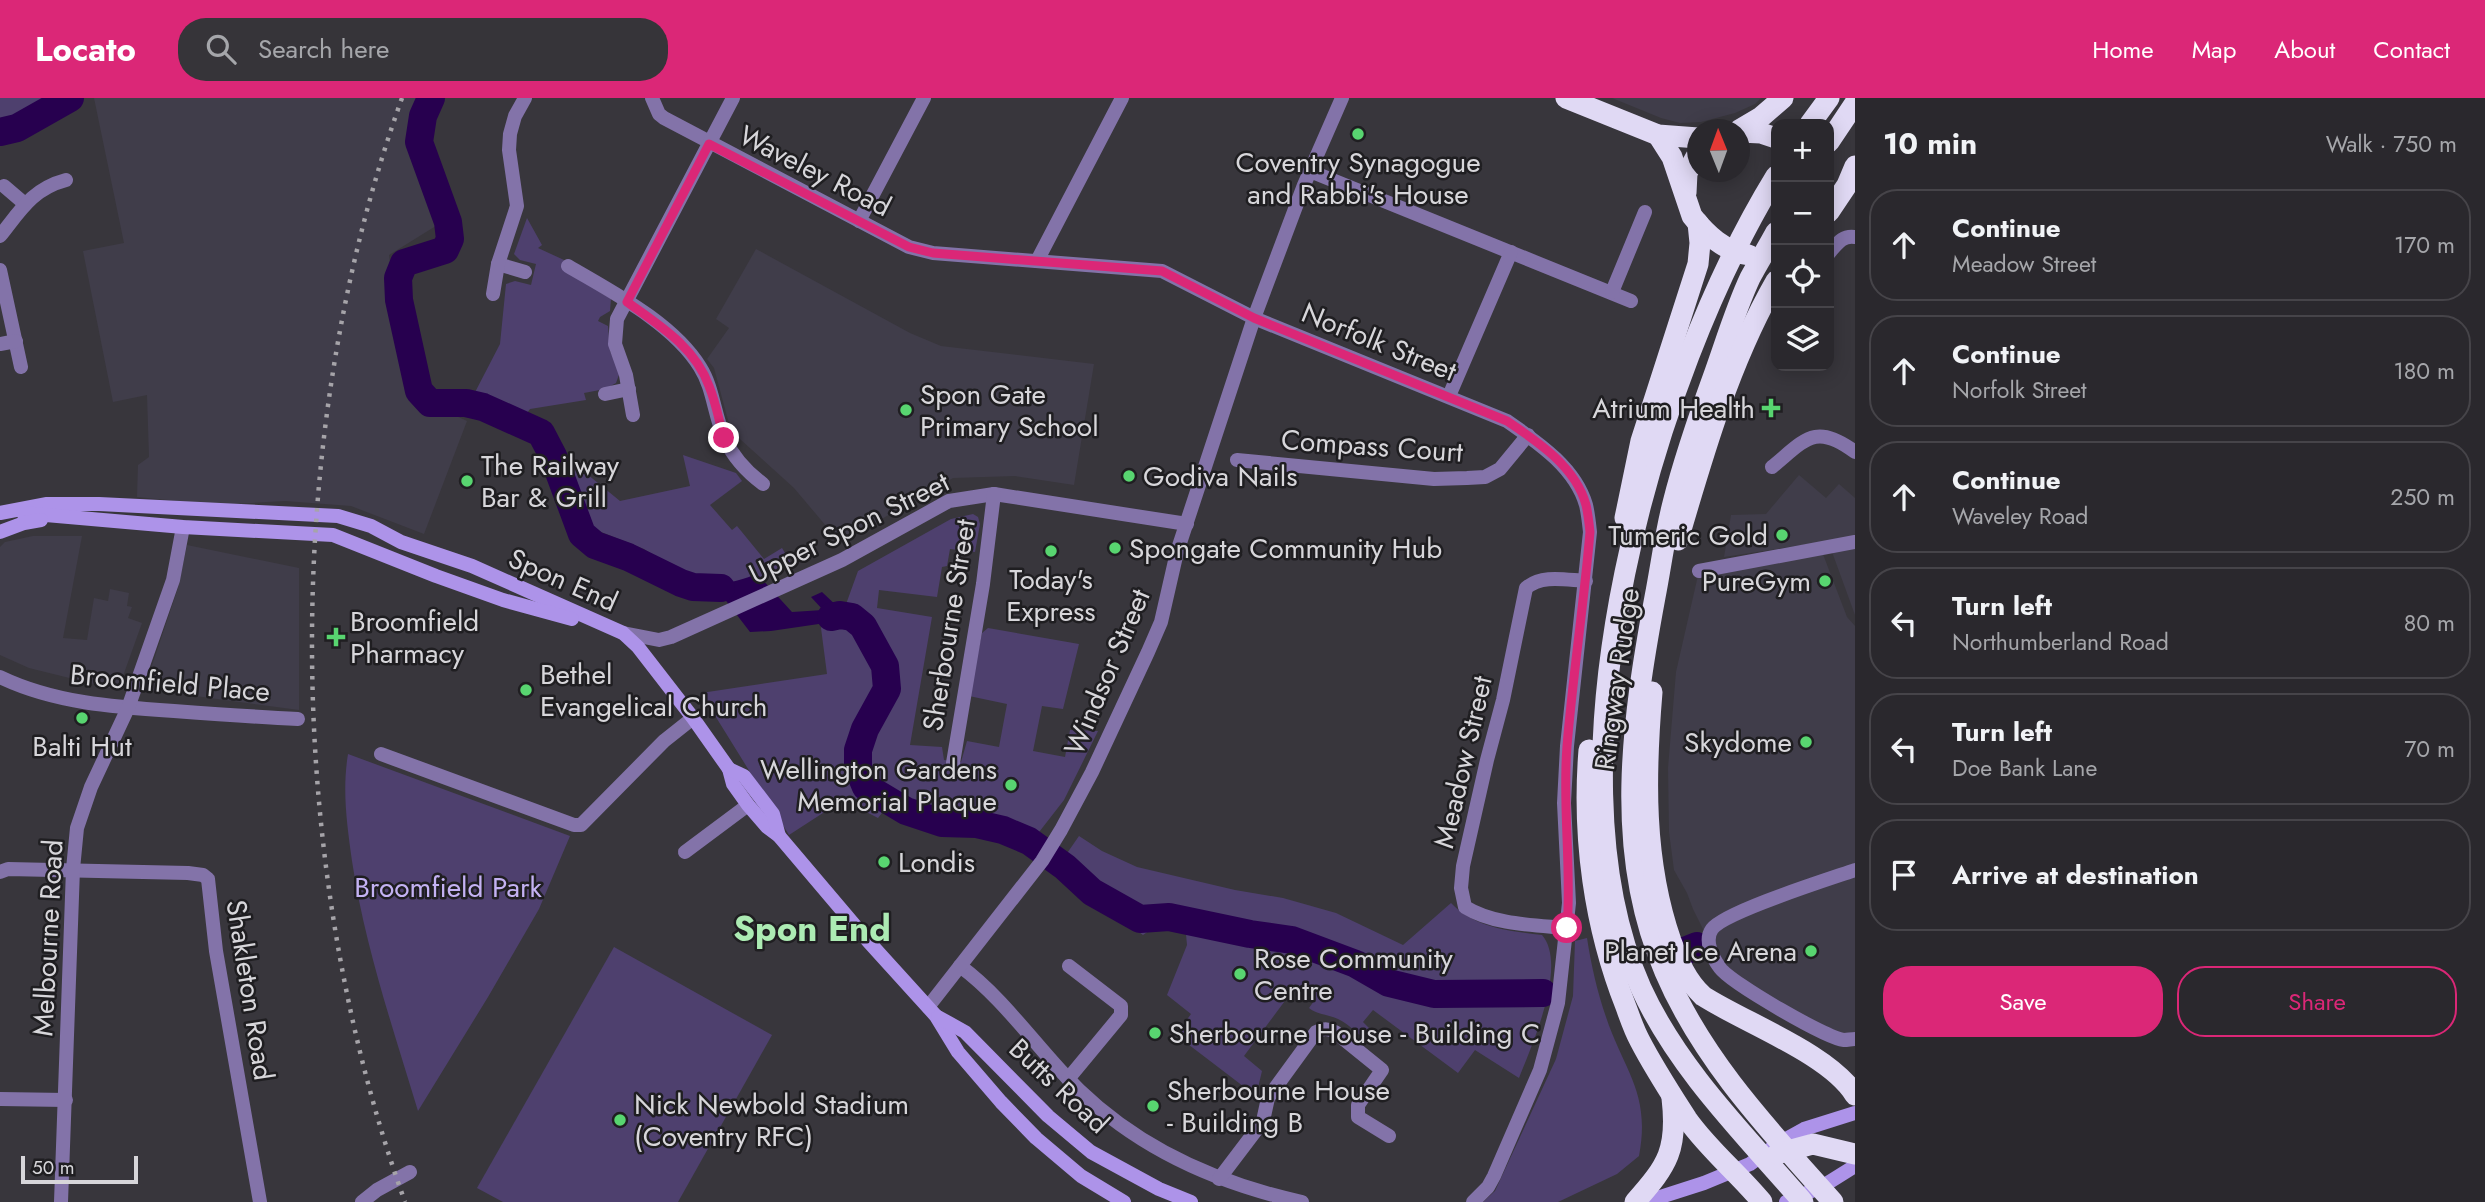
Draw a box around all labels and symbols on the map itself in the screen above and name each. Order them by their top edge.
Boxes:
street label: Waveley Road [732,115,898,227]
north arrow [1687,119,1750,182]
marker: Coventry Synagogue and Rabbi's House [1350,126,1366,142]
place label: Coventry Synagogue and Rabbi's House [1235,142,1481,215]
street label: Norfolk Street [1295,292,1463,392]
place label: Spon Gate Primary School [920,374,1099,447]
place label: Atrium Health [1592,388,1755,429]
marker: Atrium Health [1761,398,1781,418]
marker: Spon Gate Primary School [898,402,914,418]
street label: Compass Court [1280,419,1465,473]
route end [708,422,739,453]
place label: The Railway Bar & Grill [481,445,620,518]
place label: Godiva Nails [1143,456,1298,497]
street label: Upper Spon Street [742,462,956,594]
marker: Godiva Nails [1121,468,1137,484]
marker: The Railway Bar & Grill [459,473,475,489]
place label: Tumeric Gold [1608,515,1768,556]
street label: Sherbourne Street [912,516,986,734]
marker: Tumeric Gold [1774,527,1790,543]
place label: Spongate Community Hub [1129,528,1442,569]
street label: Spon End [502,538,624,622]
marker: Spongate Community Hub [1107,540,1123,556]
marker: Today's Express [1043,543,1059,559]
place label: Today's Express [1006,559,1096,632]
place label: PureGym [1702,561,1811,602]
marker: PureGym [1817,573,1833,589]
street label: Windsor Street [1054,582,1161,761]
street label: Ringway Rudge [1584,585,1650,773]
place label: Broomfield Pharmacy [350,601,479,674]
marker: Broomfield Pharmacy [328,629,344,645]
street label: Broomfield Place [68,654,272,712]
place label: Bethel Evangelical Church [540,654,768,727]
street label: Meadow Street [1423,672,1503,852]
marker: Bethel Evangelical Church [518,682,534,698]
marker: Balti Hut [74,710,90,726]
place label: Skydome [1684,722,1792,763]
place label: Balti Hut [32,726,132,767]
marker: Skydome [1798,734,1814,750]
place label: Wellington Gardens Memorial Plaque [760,749,997,822]
marker: Wellington Gardens Memorial Plaque [1003,777,1019,793]
street label: Melbourne Road [22,839,74,1037]
place label: Londis [898,842,975,883]
marker: Londis [876,854,892,870]
park label: Broomfield Park [354,867,542,908]
street label: Shakleton Road [216,897,284,1083]
district label: Spon End [733,904,891,954]
route start [1551,912,1582,943]
place label: Planet Ice Arena [1604,931,1797,972]
place label: Rose Community Centre [1254,938,1454,1011]
marker: Planet Ice Arena [1803,943,1819,959]
marker: Rose Community Centre [1232,966,1248,982]
place label: Sherbourne House - Building C [1169,1013,1540,1054]
marker: Sherbourne House - Building C [1147,1025,1163,1041]
street label: Butts Road [1000,1029,1118,1143]
place label: Sherbourne House - Building B [1167,1070,1390,1143]
place label: Nick Newbold Stadium (Coventry RFC) [634,1084,909,1157]
marker: Sherbourne House - Building B [1145,1098,1161,1114]
marker: Nick Newbold Stadium (Coventry RFC) [612,1112,628,1128]
scale bar [21,1153,138,1185]

